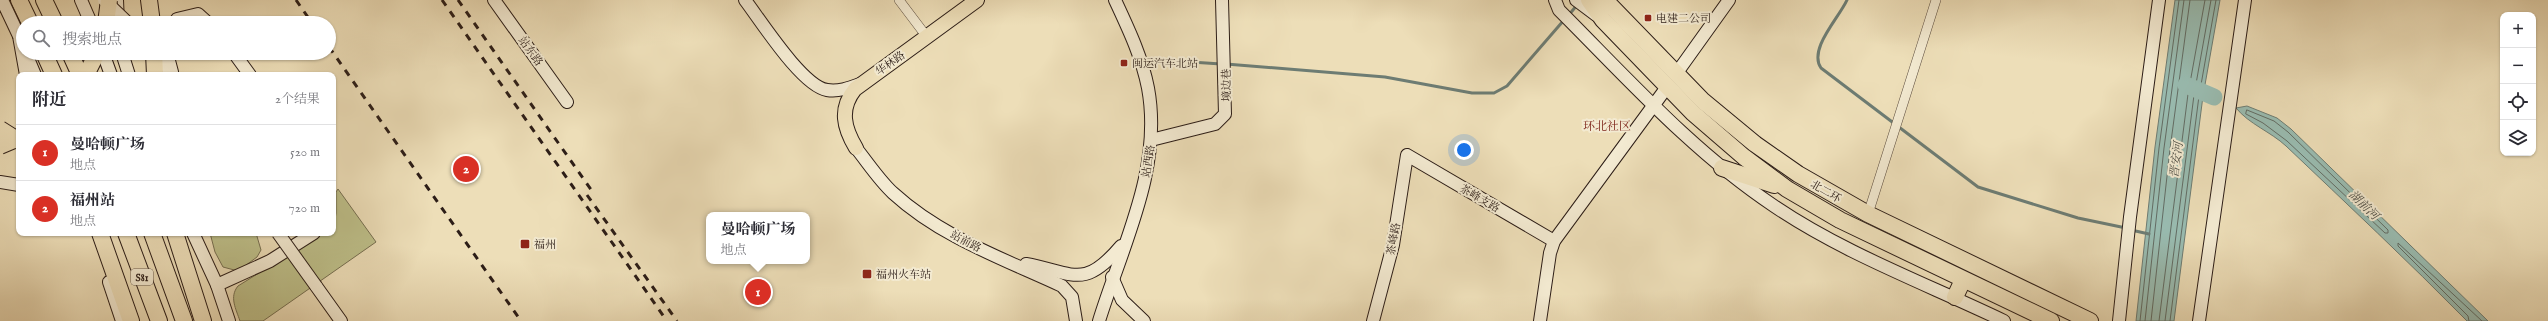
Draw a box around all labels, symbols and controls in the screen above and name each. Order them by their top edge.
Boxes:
place label: 电建二公司 [1656,12,1711,26]
map controls [2500,12,2536,156]
button: + [2500,12,2536,48]
marker: 电建二公司 [1643,13,1653,23]
search box [16,16,336,60]
icon: search [30,27,52,49]
text: 搜索地点 [62,30,122,49]
street label: 站东路 [515,34,546,69]
button: − [2500,48,2536,84]
street label: 华林路 [873,49,908,79]
place label: 闽运汽车北站 [1132,57,1198,71]
marker: 闽运汽车北站 [1119,58,1129,68]
street label: 境边巷 [1220,68,1234,102]
button: locate [2500,84,2536,120]
text: 附近 [32,90,66,111]
text: 2个结果 [275,91,320,108]
district label: 环北社区 [1583,119,1631,134]
button: layers [2500,120,2536,156]
text: 曼哈顿广场 [70,135,145,154]
water label: 晋安河 [2167,139,2187,179]
your location [1454,140,1474,160]
text: 1 [43,144,47,161]
text: 520 m [290,144,320,161]
street label: 站西路 [1139,144,1158,179]
pin: 2 [453,154,479,184]
text: 地点 [70,157,96,174]
street label: 北二环 [1808,178,1843,206]
street label: 茶峰支路 [1457,182,1502,216]
water label: 湖前河 [2345,187,2383,225]
text: 福州站 [70,191,115,210]
text: 2 [42,200,48,217]
text: 720 m [289,200,320,217]
popup [706,212,810,264]
text: 地点 [70,213,96,230]
text: 曼哈顿广场 [720,220,796,239]
street label: 茶峰路 [1384,222,1404,257]
street label: 站前路 [948,228,983,256]
marker: 福州 [519,238,531,250]
place label: 福州 [534,238,556,252]
text: 地点 [720,242,747,259]
marker: 福州火车站 [861,268,873,280]
place label: 福州火车站 [876,268,931,282]
road number: S81 [131,269,153,285]
pin: 1 [745,277,771,307]

